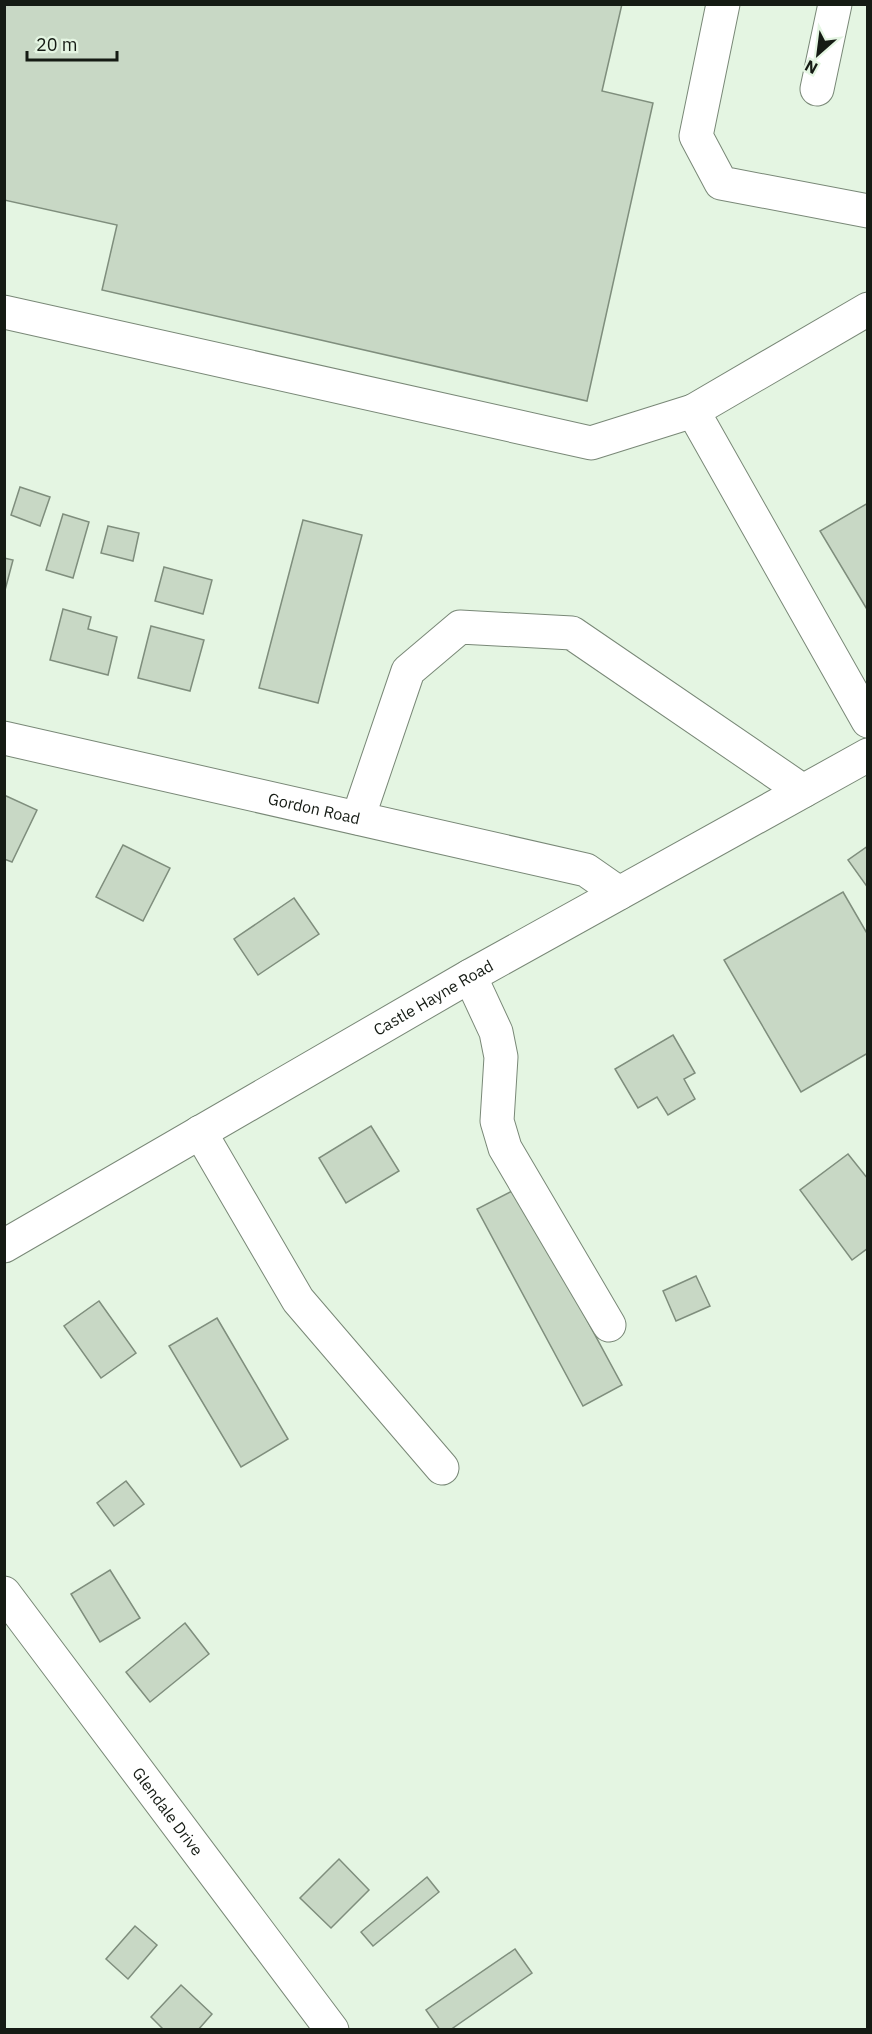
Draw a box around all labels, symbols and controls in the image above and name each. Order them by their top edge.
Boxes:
scale bar [27,24,117,62]
north arrow [788,24,848,84]
text: 20 m [36,33,78,56]
text: N [801,56,821,79]
street label: Gordon Road [266,788,362,828]
street label: Castle Hayne Road [370,955,497,1040]
street label: Glendale Drive [128,1763,208,1860]

